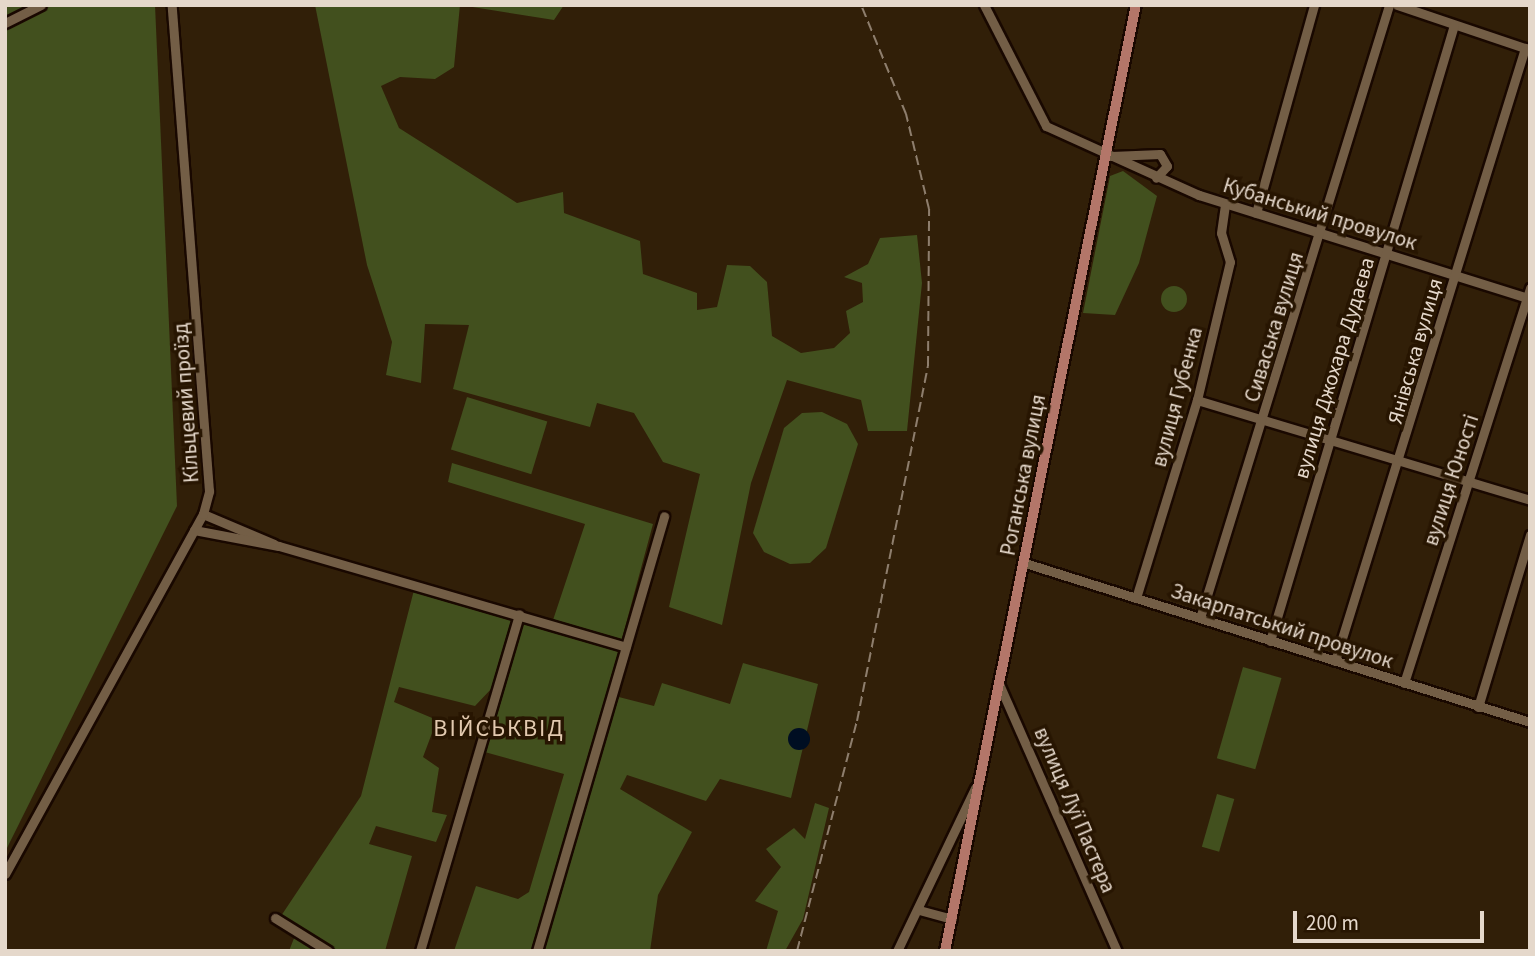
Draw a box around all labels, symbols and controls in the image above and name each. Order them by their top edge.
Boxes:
street label: Кубанський провулок [1220,173,1420,255]
street label: Сиваська вулиця [1239,249,1309,405]
street label: вулиця Джохара Дудаєва [1288,254,1380,482]
street label: Янівська вулиця [1382,275,1448,427]
street label: Кільцевий проїзд [168,322,204,484]
street label: вулиця Губенка [1146,324,1208,470]
street label: Роганська вулиця [995,392,1051,558]
street label: вулиця Юності [1418,411,1484,549]
street label: Закарпатський провулок [1168,578,1396,674]
district label: ВІЙСЬКВІД [434,715,564,743]
street label: вулиця Луї Пастера [1029,723,1121,897]
scale bar [1297,897,1488,941]
text: 200 m [1306,908,1359,938]

